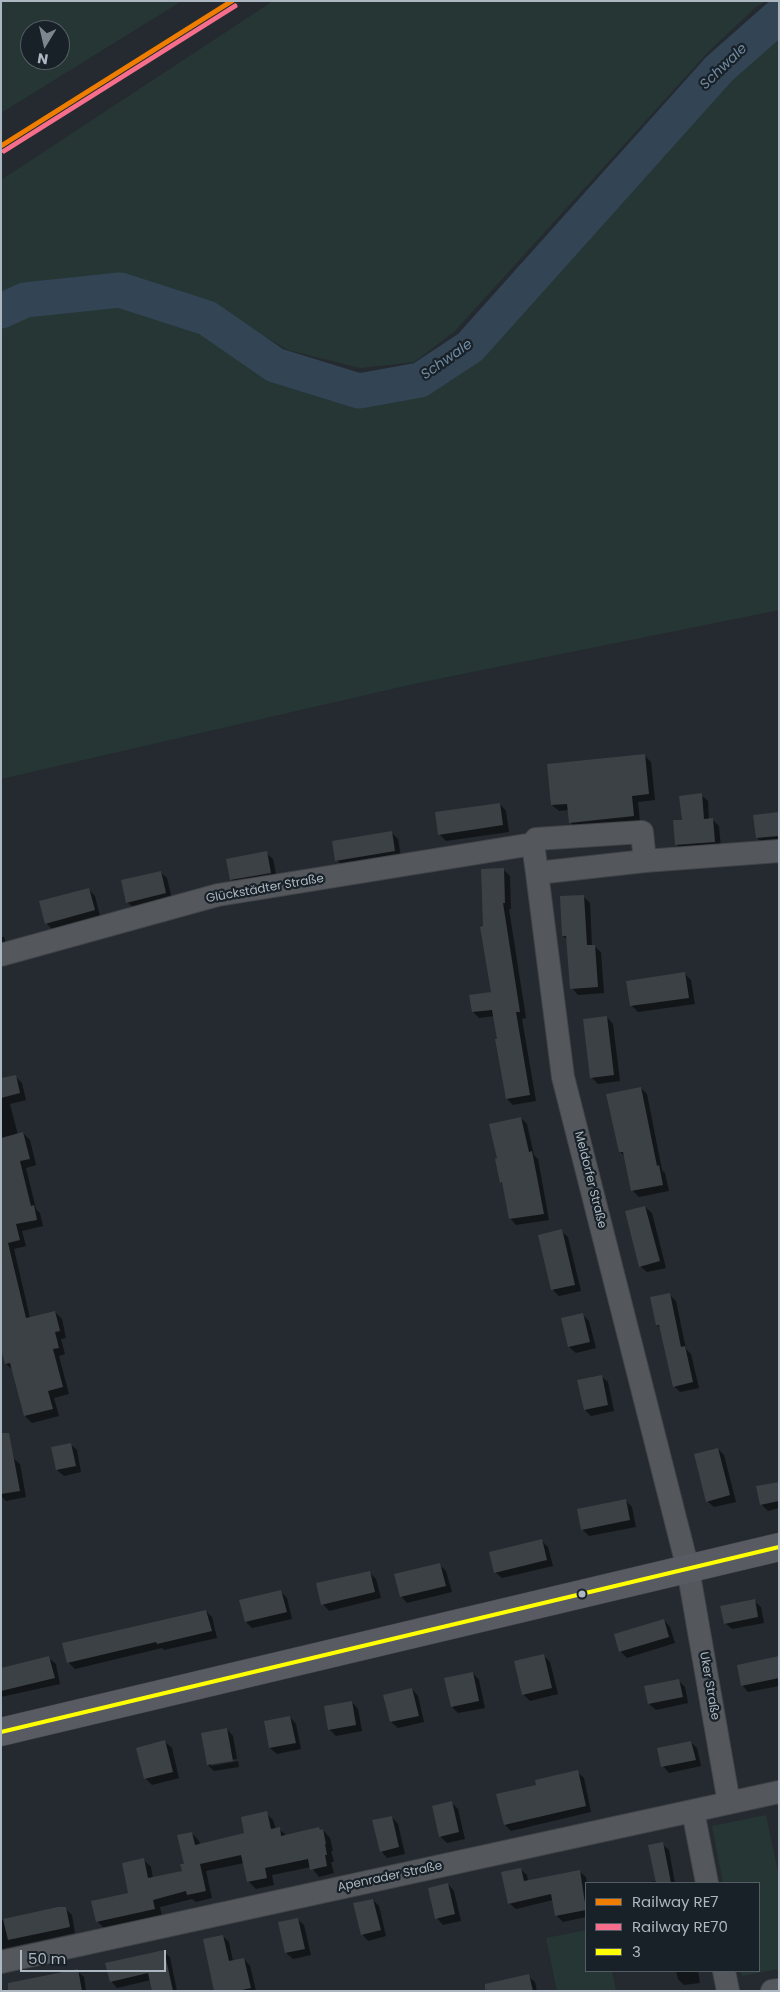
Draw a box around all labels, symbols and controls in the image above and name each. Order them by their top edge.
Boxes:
north arrow [20,20,70,70]
water label: Schwale [697,41,751,93]
text: N [36,48,50,70]
water label: Schwale [418,336,476,384]
street label: Glückstädter Straße [205,872,325,906]
street label: Meldorfer Straße [571,1130,609,1230]
unlabelled marker [577,1589,587,1599]
street label: Uker Straße [696,1651,722,1721]
street label: Apenrader Straße [336,1859,444,1895]
legend [585,1882,760,1972]
text: Railway RE7 [632,1891,719,1912]
text: Railway RE70 [632,1916,728,1937]
scale bar [22,1940,169,1972]
text: 3 [632,1941,641,1962]
text: 50 m [28,1948,66,1969]

